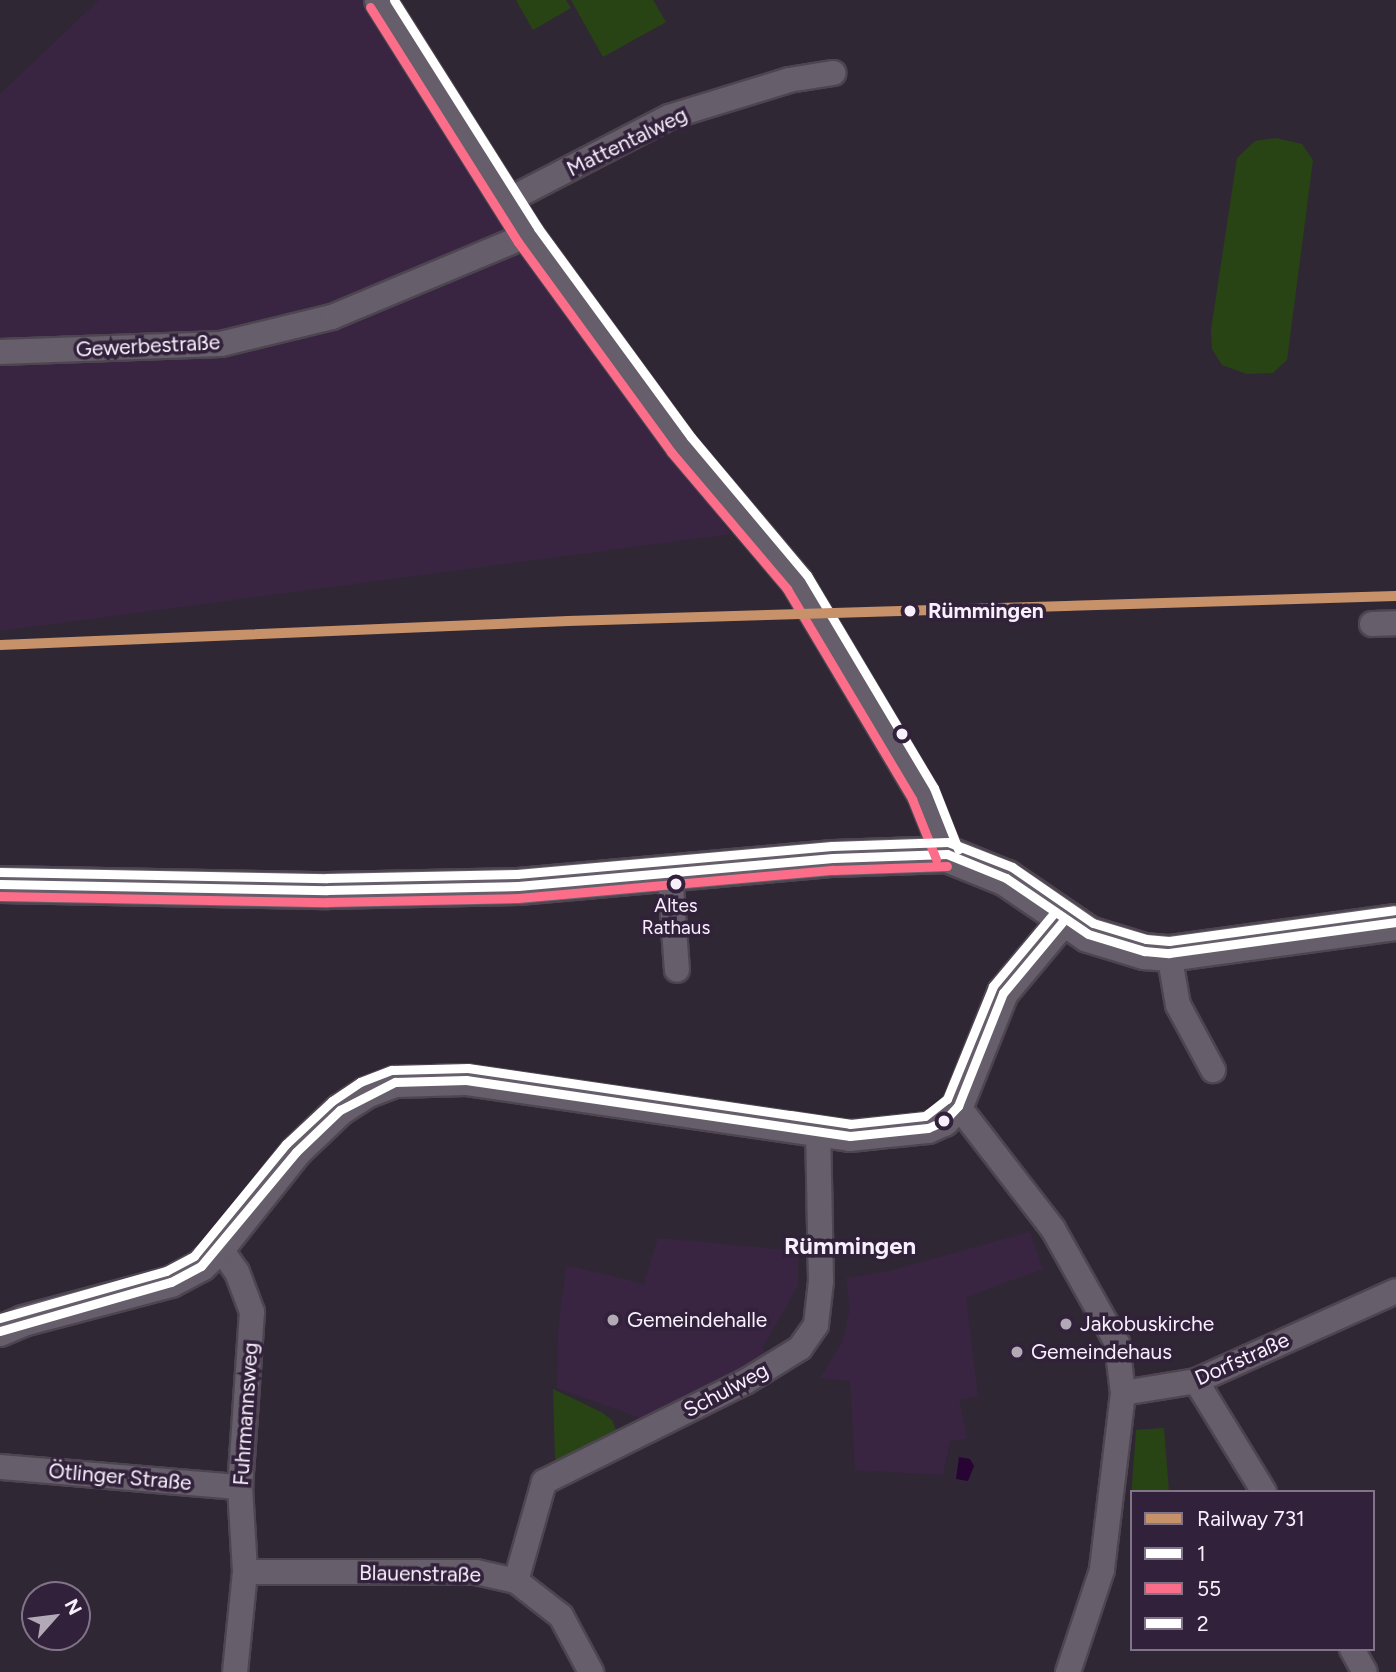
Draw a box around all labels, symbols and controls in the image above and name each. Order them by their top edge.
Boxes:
street label: Mattentalweg [563,102,691,182]
street label: Gewerbestraße [75,330,221,362]
place label: Rümmingen [928,598,1044,624]
marker: Rümmingen [899,600,921,622]
unlabelled marker [895,727,909,741]
marker: Altes Rathaus [669,877,683,891]
place label: Altes Rathaus [642,895,710,939]
unlabelled marker [937,1114,951,1128]
district label: Rümmingen [784,1232,916,1260]
place label: Gemeindehalle [627,1307,767,1333]
place label: Jakobuskirche [1080,1311,1214,1337]
marker: Gemeindehalle [605,1312,621,1328]
marker: Jakobuskirche [1058,1316,1074,1332]
street label: Dorfstraße [1191,1327,1293,1391]
place label: Gemeindehaus [1031,1339,1172,1365]
street label: Fuhrmannsweg [228,1342,264,1486]
marker: Gemeindehaus [1009,1344,1025,1360]
street label: Schulweg [679,1357,773,1423]
street label: Ötlinger Straße [47,1458,193,1496]
legend [1130,1490,1375,1651]
text: Railway 731 [1197,1506,1305,1531]
text: 1 [1197,1541,1206,1566]
street label: Blauenstraße [359,1560,481,1588]
text: 55 [1197,1576,1221,1601]
north arrow [21,1581,91,1651]
text: N [60,1595,87,1619]
text: 2 [1197,1611,1209,1636]

